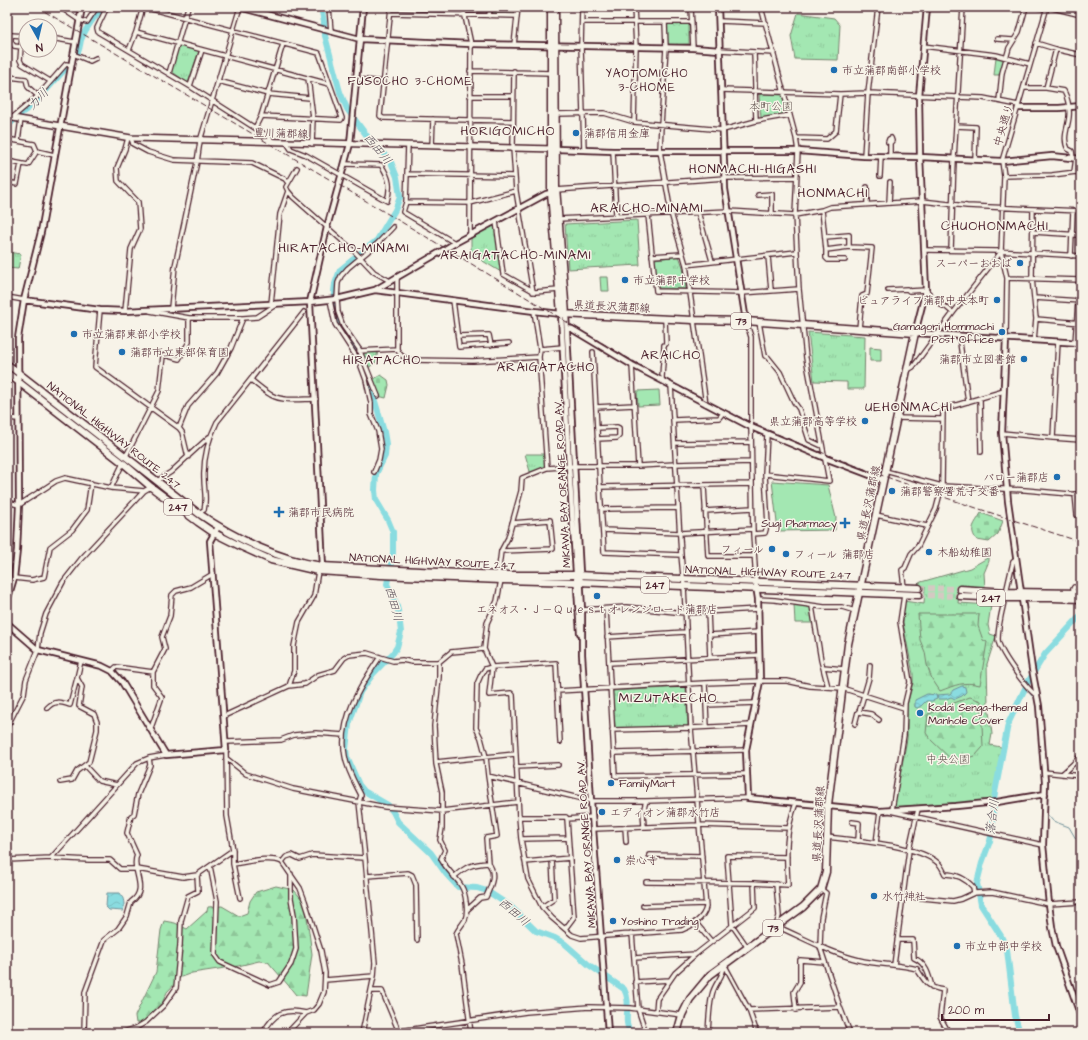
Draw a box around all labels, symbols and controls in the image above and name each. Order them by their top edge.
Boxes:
north arrow [18,18,58,58]
text: N [35,39,44,55]
place label: 市立蒲郡南部小学校 [842,63,941,78]
district label: YAOTOMICHO 3-CHOME [605,65,689,96]
marker: 市立蒲郡南部小学校 [829,65,839,75]
district label: FUSOCHO 3-CHOME [347,73,473,90]
water label: 力川 [24,85,53,114]
park label: 本町公園 [749,99,793,114]
street label: 中央通り [990,102,1017,148]
district label: HORIGOMICHO [460,122,556,140]
street label: 豊川蒲郡線 [253,125,309,142]
place label: 蒲郡信用金庫 [584,126,650,141]
marker: 蒲郡信用金庫 [571,128,581,138]
water label: 西田川 [360,130,396,169]
district label: HONMACHI-HIGASHI [689,160,817,178]
district label: HONMACHI [798,184,868,202]
district label: ARAICHO-MINAMI [590,199,704,217]
district label: CHUOHONMACHI [941,217,1049,235]
district label: HIRATACHO-MINAMI [278,239,410,257]
district label: ARAIGATACHO-MINAMI [440,246,592,264]
place label: スーパーおおば [935,256,1012,271]
marker: スーパーおおば [1015,258,1025,268]
place label: 市立蒲郡中学校 [633,273,710,288]
marker: 市立蒲郡中学校 [620,275,630,285]
place label: ピュアライフ蒲郡中央本町 [857,293,989,308]
marker: ピュアライフ蒲郡中央本町 [992,295,1002,305]
street label: 県道長沢蒲郡線 [573,297,651,316]
road number: 73 [731,313,751,329]
place label: Gamagori Hommachi Post Office [893,319,994,347]
place label: 市立蒲郡東部小学校 [82,327,181,342]
marker: Gamagori Hommachi Post Office [997,327,1007,337]
marker: 市立蒲郡東部小学校 [69,329,79,339]
place label: 蒲郡市立東部保育園 [130,345,229,360]
district label: ARAICHO [641,346,701,364]
marker: 蒲郡市立東部保育園 [117,347,127,357]
district label: HIRATACHO [343,351,421,369]
place label: 蒲郡市立図書館 [939,352,1016,367]
marker: 蒲郡市立図書館 [1019,354,1029,364]
district label: ARAIGATACHO [497,358,595,376]
street label: NATIONAL HIGHWAY ROUTE 247 [44,378,184,492]
district label: UEHONMACHI [865,398,953,416]
street label: MIKAWA BAY ORANGE ROAD AV. [551,399,574,568]
place label: 県立蒲郡高等学校 [769,414,857,429]
marker: 県立蒲郡高等学校 [860,416,870,426]
street label: 県道長沢蒲郡線 [853,464,884,542]
place label: バロー蒲郡店 [983,470,1049,485]
marker: バロー蒲郡店 [1052,472,1062,482]
place label: 蒲郡警察署荒子交番 [900,484,999,499]
marker: 蒲郡警察署荒子交番 [887,486,897,496]
road number: 247 [164,499,192,515]
place label: 蒲郡市民病院 [288,505,354,520]
marker: 蒲郡市民病院 [273,506,285,518]
place label: Sugi Pharmacy [761,516,837,532]
marker: Sugi Pharmacy [840,518,850,528]
place label: フィール [721,542,764,557]
marker: フィール [767,544,777,554]
place label: 木船幼稚園 [937,545,992,560]
place label: フィール 蒲郡店 [794,547,875,562]
marker: 木船幼稚園 [924,547,934,557]
marker: フィール 蒲郡店 [781,549,791,559]
street label: NATIONAL HIGHWAY ROUTE 247 [349,550,515,573]
street label: NATIONAL HIGHWAY ROUTE 247 [685,562,851,583]
road number: 247 [641,577,669,593]
water label: 西田川 [380,584,407,624]
road number: 247 [977,590,1005,606]
marker: エネオス・Ｊ－Ｑｕｅｓｔオレンジロード蒲郡店 [592,591,602,601]
place label: エネオス・Ｊ－Ｑｕｅｓｔオレンジロード蒲郡店 [476,602,718,617]
district label: MIZUTAKECHO [619,689,718,707]
place label: Kodai Senga-themed Manhole Cover [928,700,1028,728]
marker: Kodai Senga-themed Manhole Cover [915,708,925,718]
park label: 中央公園 [926,752,970,767]
street label: MIKAWA BAY ORANGE ROAD AV. [573,759,600,928]
place label: FamilyMart [619,776,676,792]
marker: FamilyMart [606,778,616,788]
street label: 県道長沢蒲郡線 [809,785,828,863]
water label: 落合川 [982,798,1003,836]
place label: エディオン蒲郡水竹店 [610,805,720,820]
marker: エディオン蒲郡水竹店 [597,807,607,817]
place label: 崇心寺 [625,853,658,868]
marker: 崇心寺 [612,855,622,865]
place label: 水竹神社 [882,889,926,904]
marker: 水竹神社 [869,891,879,901]
water label: 西田川 [494,894,533,930]
place label: Yoshino Trading [621,914,699,930]
marker: Yoshino Trading [608,916,618,926]
road number: 73 [763,920,783,936]
place label: 市立中部中学校 [965,939,1042,954]
marker: 市立中部中学校 [952,941,962,951]
scale bar [942,996,1049,1022]
text: 200 m [948,1002,985,1019]

